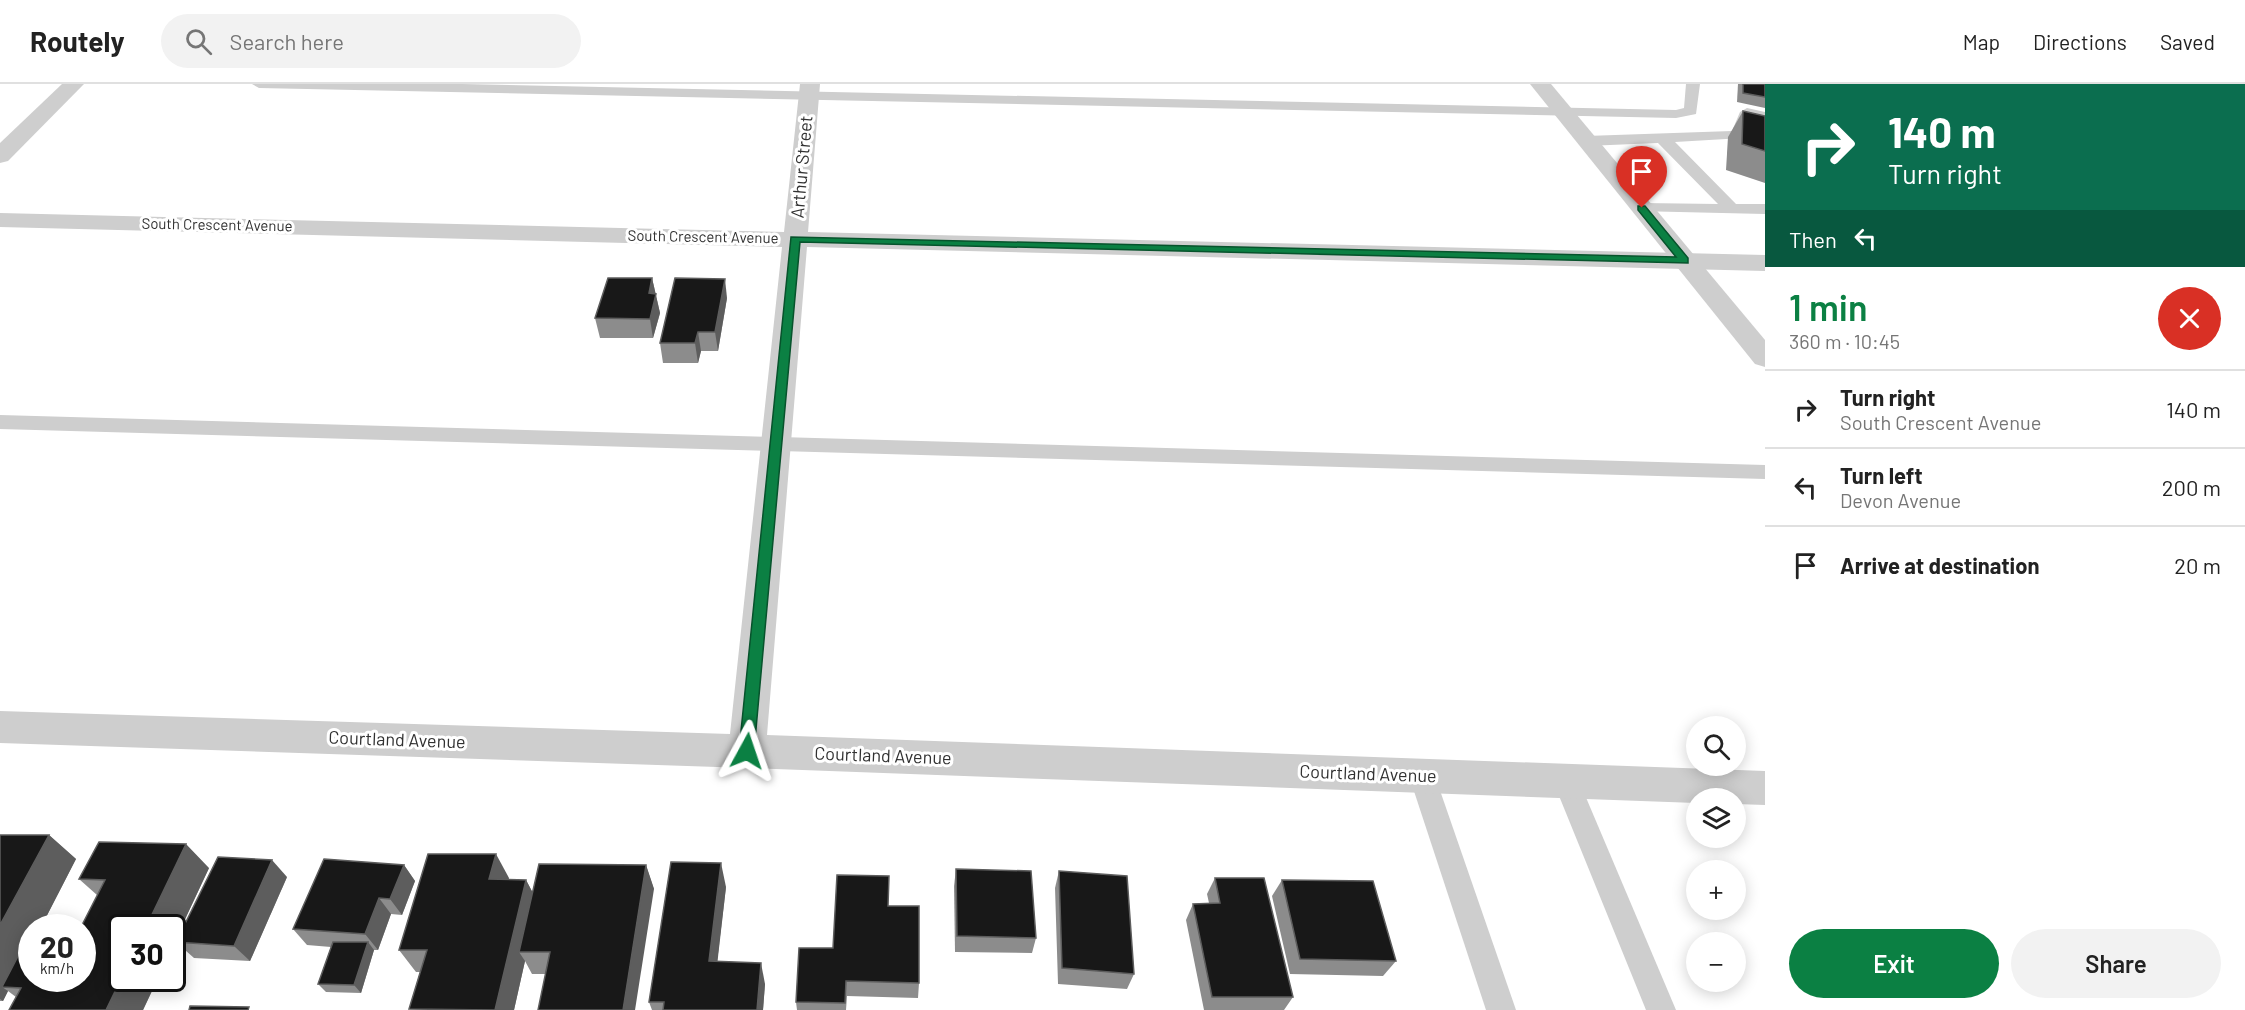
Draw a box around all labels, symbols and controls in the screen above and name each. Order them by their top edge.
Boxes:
search box [161,14,581,68]
text: Routely [30,24,125,58]
icon: search [182,25,215,58]
text: Search here [230,28,344,54]
text: Map [1963,29,2000,54]
text: Directions [2033,29,2127,54]
text: Saved [2160,29,2215,54]
text: 140 m [1888,106,1996,156]
icon: right [1789,108,1867,186]
street label: Arthur Street [786,115,816,219]
pin [1616,146,1667,208]
icon: arrive [1625,155,1658,188]
text: Turn right [1888,157,2002,189]
street label: South Crescent Avenue [141,214,293,234]
icon: left [1849,222,1882,255]
street label: South Crescent Avenue [627,226,779,246]
text: Then [1789,226,1837,252]
text: 1 min [1789,285,1868,328]
button: close [2158,287,2221,350]
text: 360 m · 10:45 [1789,329,1900,353]
text: Turn right [1840,384,1935,410]
icon: right [1789,393,1822,426]
text: 140 m [2166,396,2221,422]
text: South Crescent Avenue [1840,410,2041,434]
text: Turn left [1840,462,1923,488]
icon: left [1789,471,1822,504]
text: 200 m [2162,474,2221,500]
text: Devon Avenue [1840,488,1961,512]
icon: arrive [1789,549,1822,582]
text: Arrive at destination [1840,552,2039,578]
text: 20 m [2174,552,2221,578]
map controls [1686,716,1746,992]
button: search [1686,716,1746,776]
position arrow [715,719,779,783]
street label: Courtland Avenue [328,726,466,752]
street label: Courtland Avenue [814,742,952,768]
street label: Courtland Avenue [1299,760,1437,786]
button: layers [1686,788,1746,848]
button: + [1686,860,1746,920]
speed limit sign: 30 [108,914,186,992]
text: 20 [40,928,74,964]
button: Exit [1789,929,1999,998]
button: Share [2011,929,2221,998]
button: − [1686,932,1746,992]
text: km/h [40,959,74,977]

